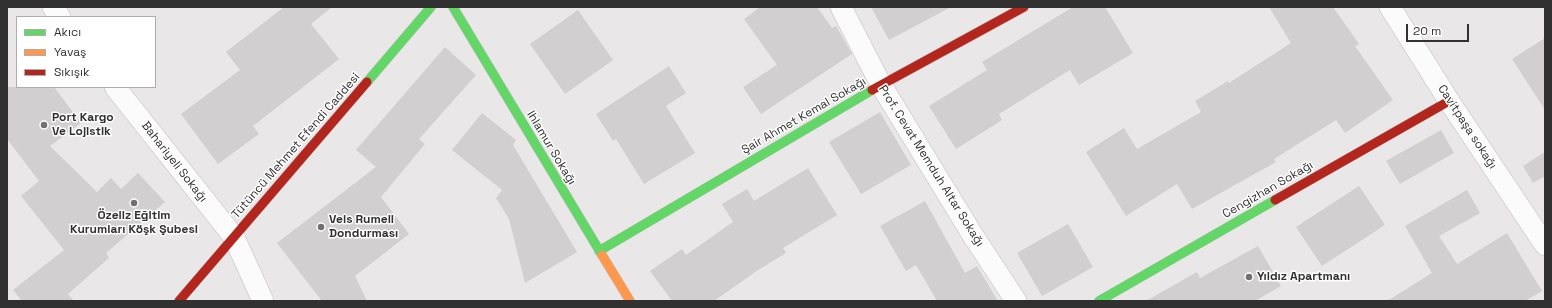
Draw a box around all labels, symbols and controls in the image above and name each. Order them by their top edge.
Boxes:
legend [16,16,156,88]
scale bar [1408,16,1471,42]
text: 20 m [1413,23,1441,39]
text: Akıcı [54,24,81,40]
text: Yavaş [54,44,86,60]
text: Sıkışık [54,64,89,80]
street label: Tütüncü Mehmet Efendi Caddesi [229,70,363,222]
street label: Şair Ahmet Kemal Sokağı [739,74,869,158]
street label: Cavitpaşa sokağı [1434,82,1500,172]
street label: Prof. Cevat Memduh Altar Sokağı [875,83,987,249]
street label: Ihlamur Sokağı [523,108,579,188]
place label: Port Kargo Ve Lojistik [52,111,114,139]
street label: Bahariyeli Sokağı [138,119,210,205]
marker: Port Kargo Ve Lojistik [39,120,49,130]
street label: Cengizhan Sokağı [1220,158,1316,222]
marker: Özeliz Eğitim Kurumları Köşk Şubesi [129,198,139,208]
place label: Özeliz Eğitim Kurumları Köşk Şubesi [70,209,198,237]
place label: Veis Rumeli Dondurması [329,213,398,241]
marker: Veis Rumeli Dondurması [316,222,326,232]
place label: Yıldız Apartmanı [1257,270,1350,284]
marker: Yıldız Apartmanı [1244,272,1254,282]

